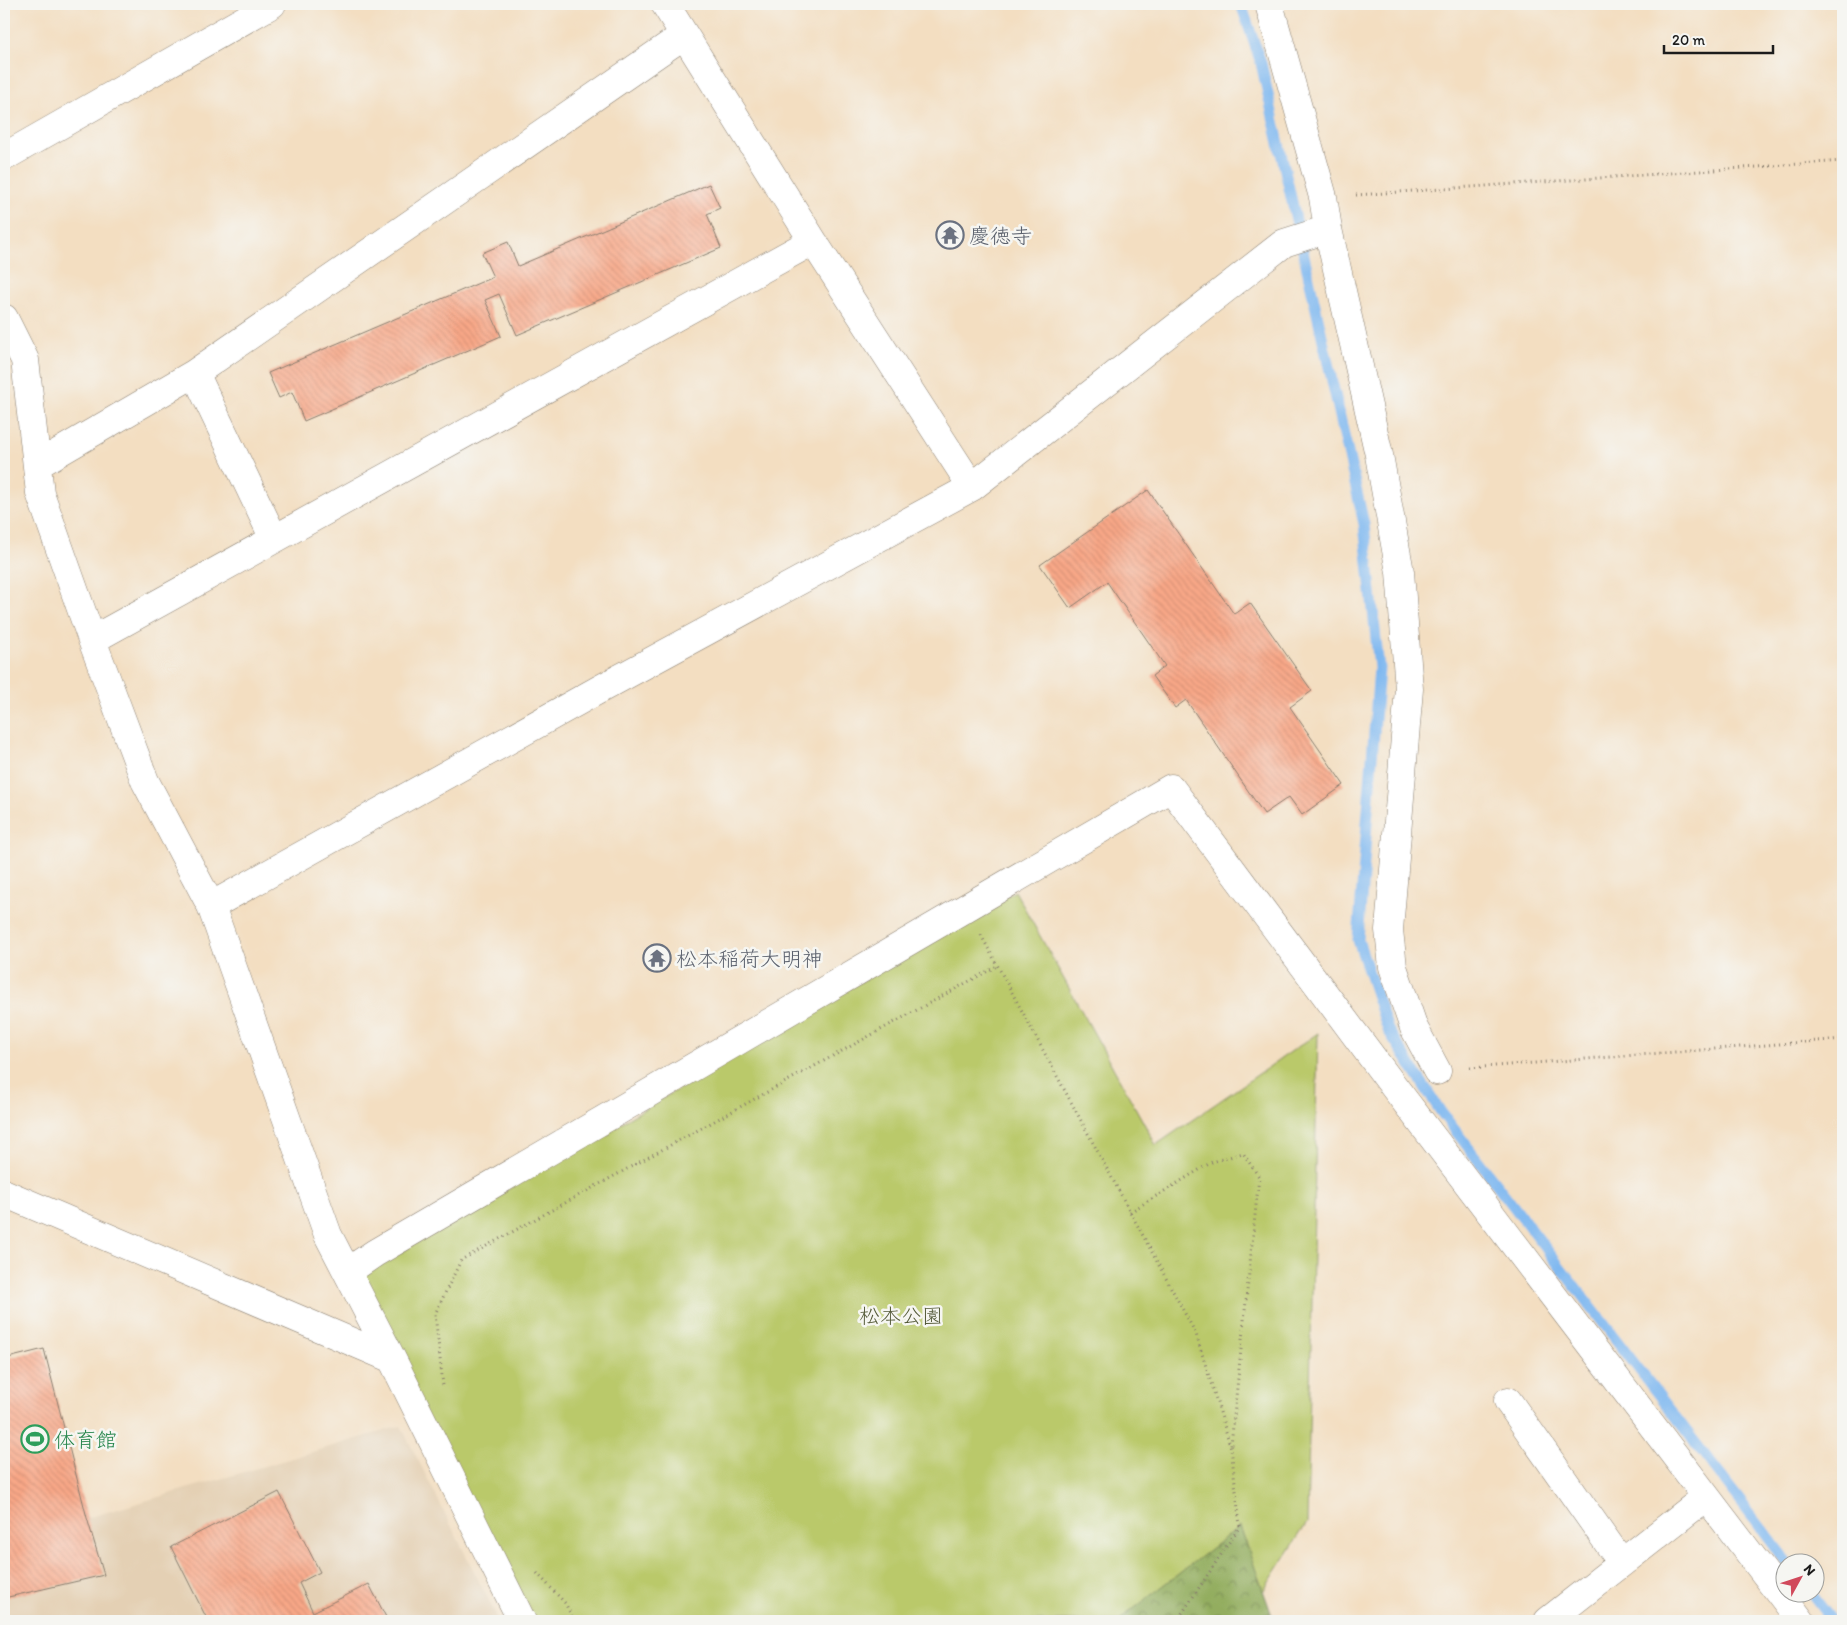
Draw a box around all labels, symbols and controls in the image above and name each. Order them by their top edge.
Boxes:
scale bar [1664,22,1773,54]
text: 20 m [1672,31,1706,49]
temple icon: 慶徳寺 [935,220,965,250]
place label: 慶徳寺 [969,223,1032,248]
temple icon: 松本稲荷大明神 [642,943,672,973]
place label: 松本稲荷大明神 [676,946,823,971]
park label: 松本公園 [859,1303,943,1328]
sports icon: 体育館 [20,1424,50,1454]
place label: 体育館 [54,1427,117,1452]
north arrow [1774,1552,1824,1602]
text: N [1800,1561,1819,1579]

